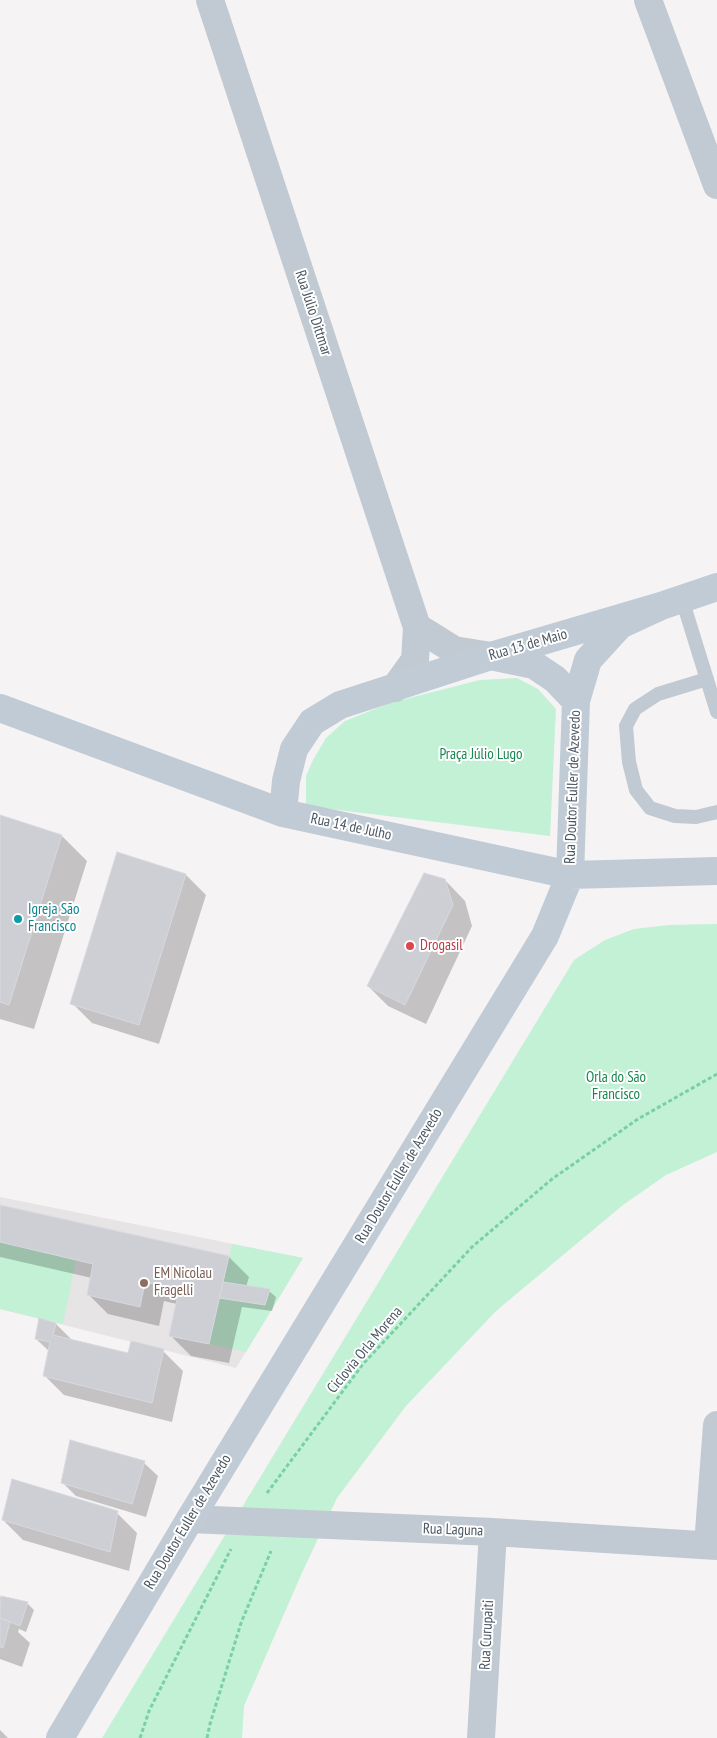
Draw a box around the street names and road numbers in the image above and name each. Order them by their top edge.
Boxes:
street label: Rua Júlio Dittmar [291,268,335,358]
street label: Rua 13 de Maio [487,625,569,665]
street label: Rua Doutor Euller de Azevedo [561,710,585,864]
street label: Rua 14 de Julho [309,810,393,844]
street label: Rua Doutor Euller de Azevedo [352,1105,446,1247]
street label: Ciclovia Orla Morena [324,1303,406,1397]
street label: Rua Doutor Euller de Azevedo [141,1451,235,1593]
street label: Rua Laguna [422,1520,484,1540]
street label: Rua Curupaiti [476,1600,498,1670]

